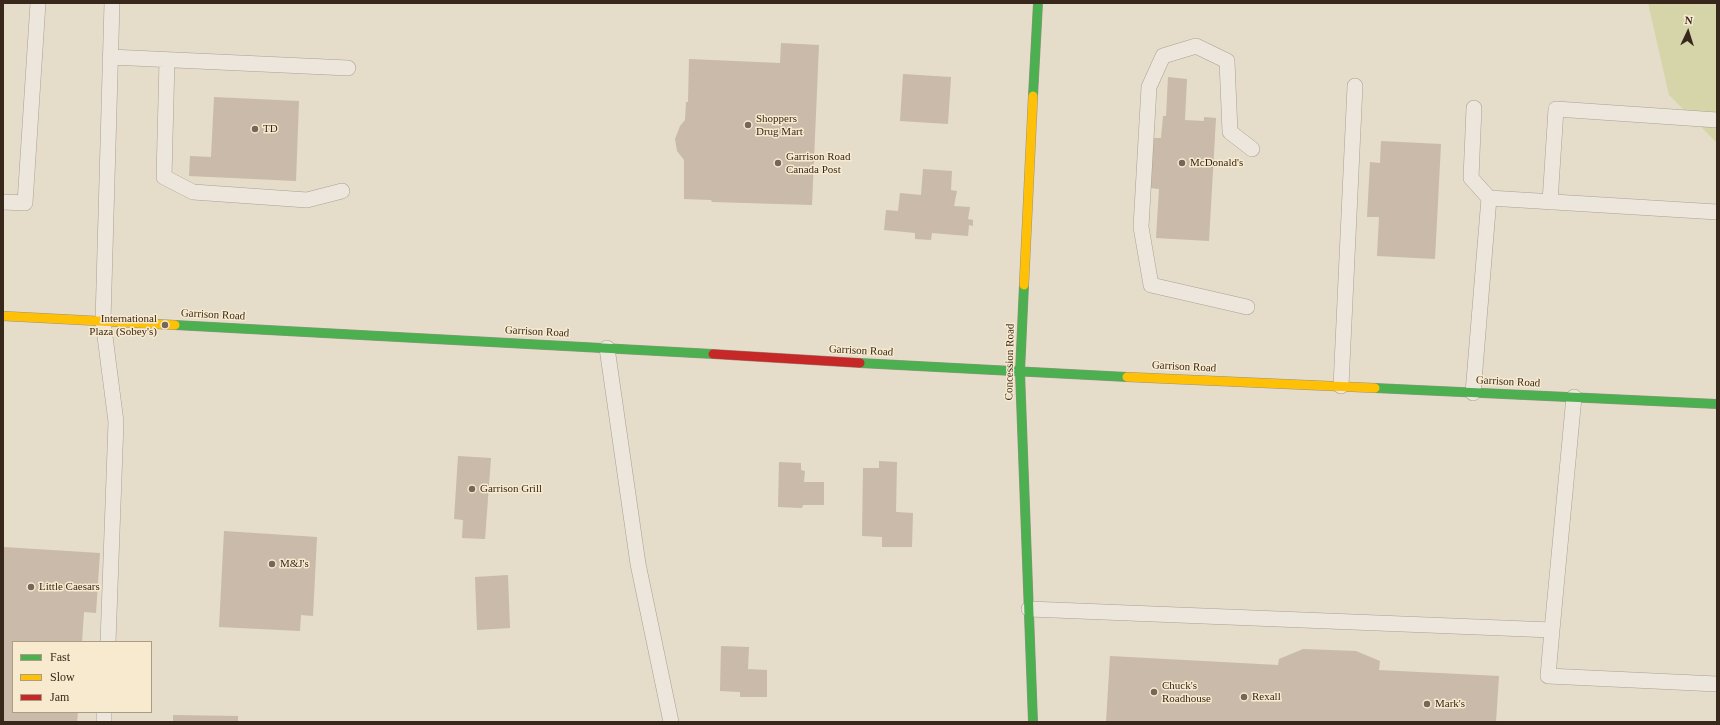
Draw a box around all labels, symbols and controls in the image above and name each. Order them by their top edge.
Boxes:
north arrow [1668,12,1708,52]
text: N [1684,14,1693,26]
place label: Shoppers Drug Mart [756,112,803,138]
marker: Shoppers Drug Mart [743,120,753,130]
place label: TD [263,122,278,136]
marker: TD [250,124,260,134]
place label: Garrison Road Canada Post [786,150,850,176]
place label: McDonald's [1190,156,1243,170]
marker: Garrison Road Canada Post [773,158,783,168]
marker: McDonald's [1177,158,1187,168]
street label: Garrison Road [180,307,246,323]
place label: International Plaza (Sobey's) [89,312,157,338]
marker: International Plaza (Sobey's) [160,320,170,330]
street label: Garrison Road [504,324,570,340]
street label: Concession Road [1003,324,1017,400]
street label: Garrison Road [828,343,894,359]
street label: Garrison Road [1151,359,1217,375]
street label: Garrison Road [1475,374,1541,390]
place label: Garrison Grill [480,482,542,496]
marker: Garrison Grill [467,484,477,494]
place label: M&J's [280,557,309,571]
marker: M&J's [267,559,277,569]
place label: Little Caesars [39,580,100,594]
marker: Little Caesars [26,582,36,592]
legend [12,641,152,713]
text: Fast [50,650,70,664]
text: Slow [50,670,75,684]
place label: Chuck's Roadhouse [1162,679,1211,705]
marker: Chuck's Roadhouse [1149,687,1159,697]
text: Jam [50,690,69,704]
place label: Rexall [1252,690,1281,704]
marker: Rexall [1239,692,1249,702]
place label: Mark's [1435,697,1465,711]
marker: Mark's [1422,699,1432,709]

